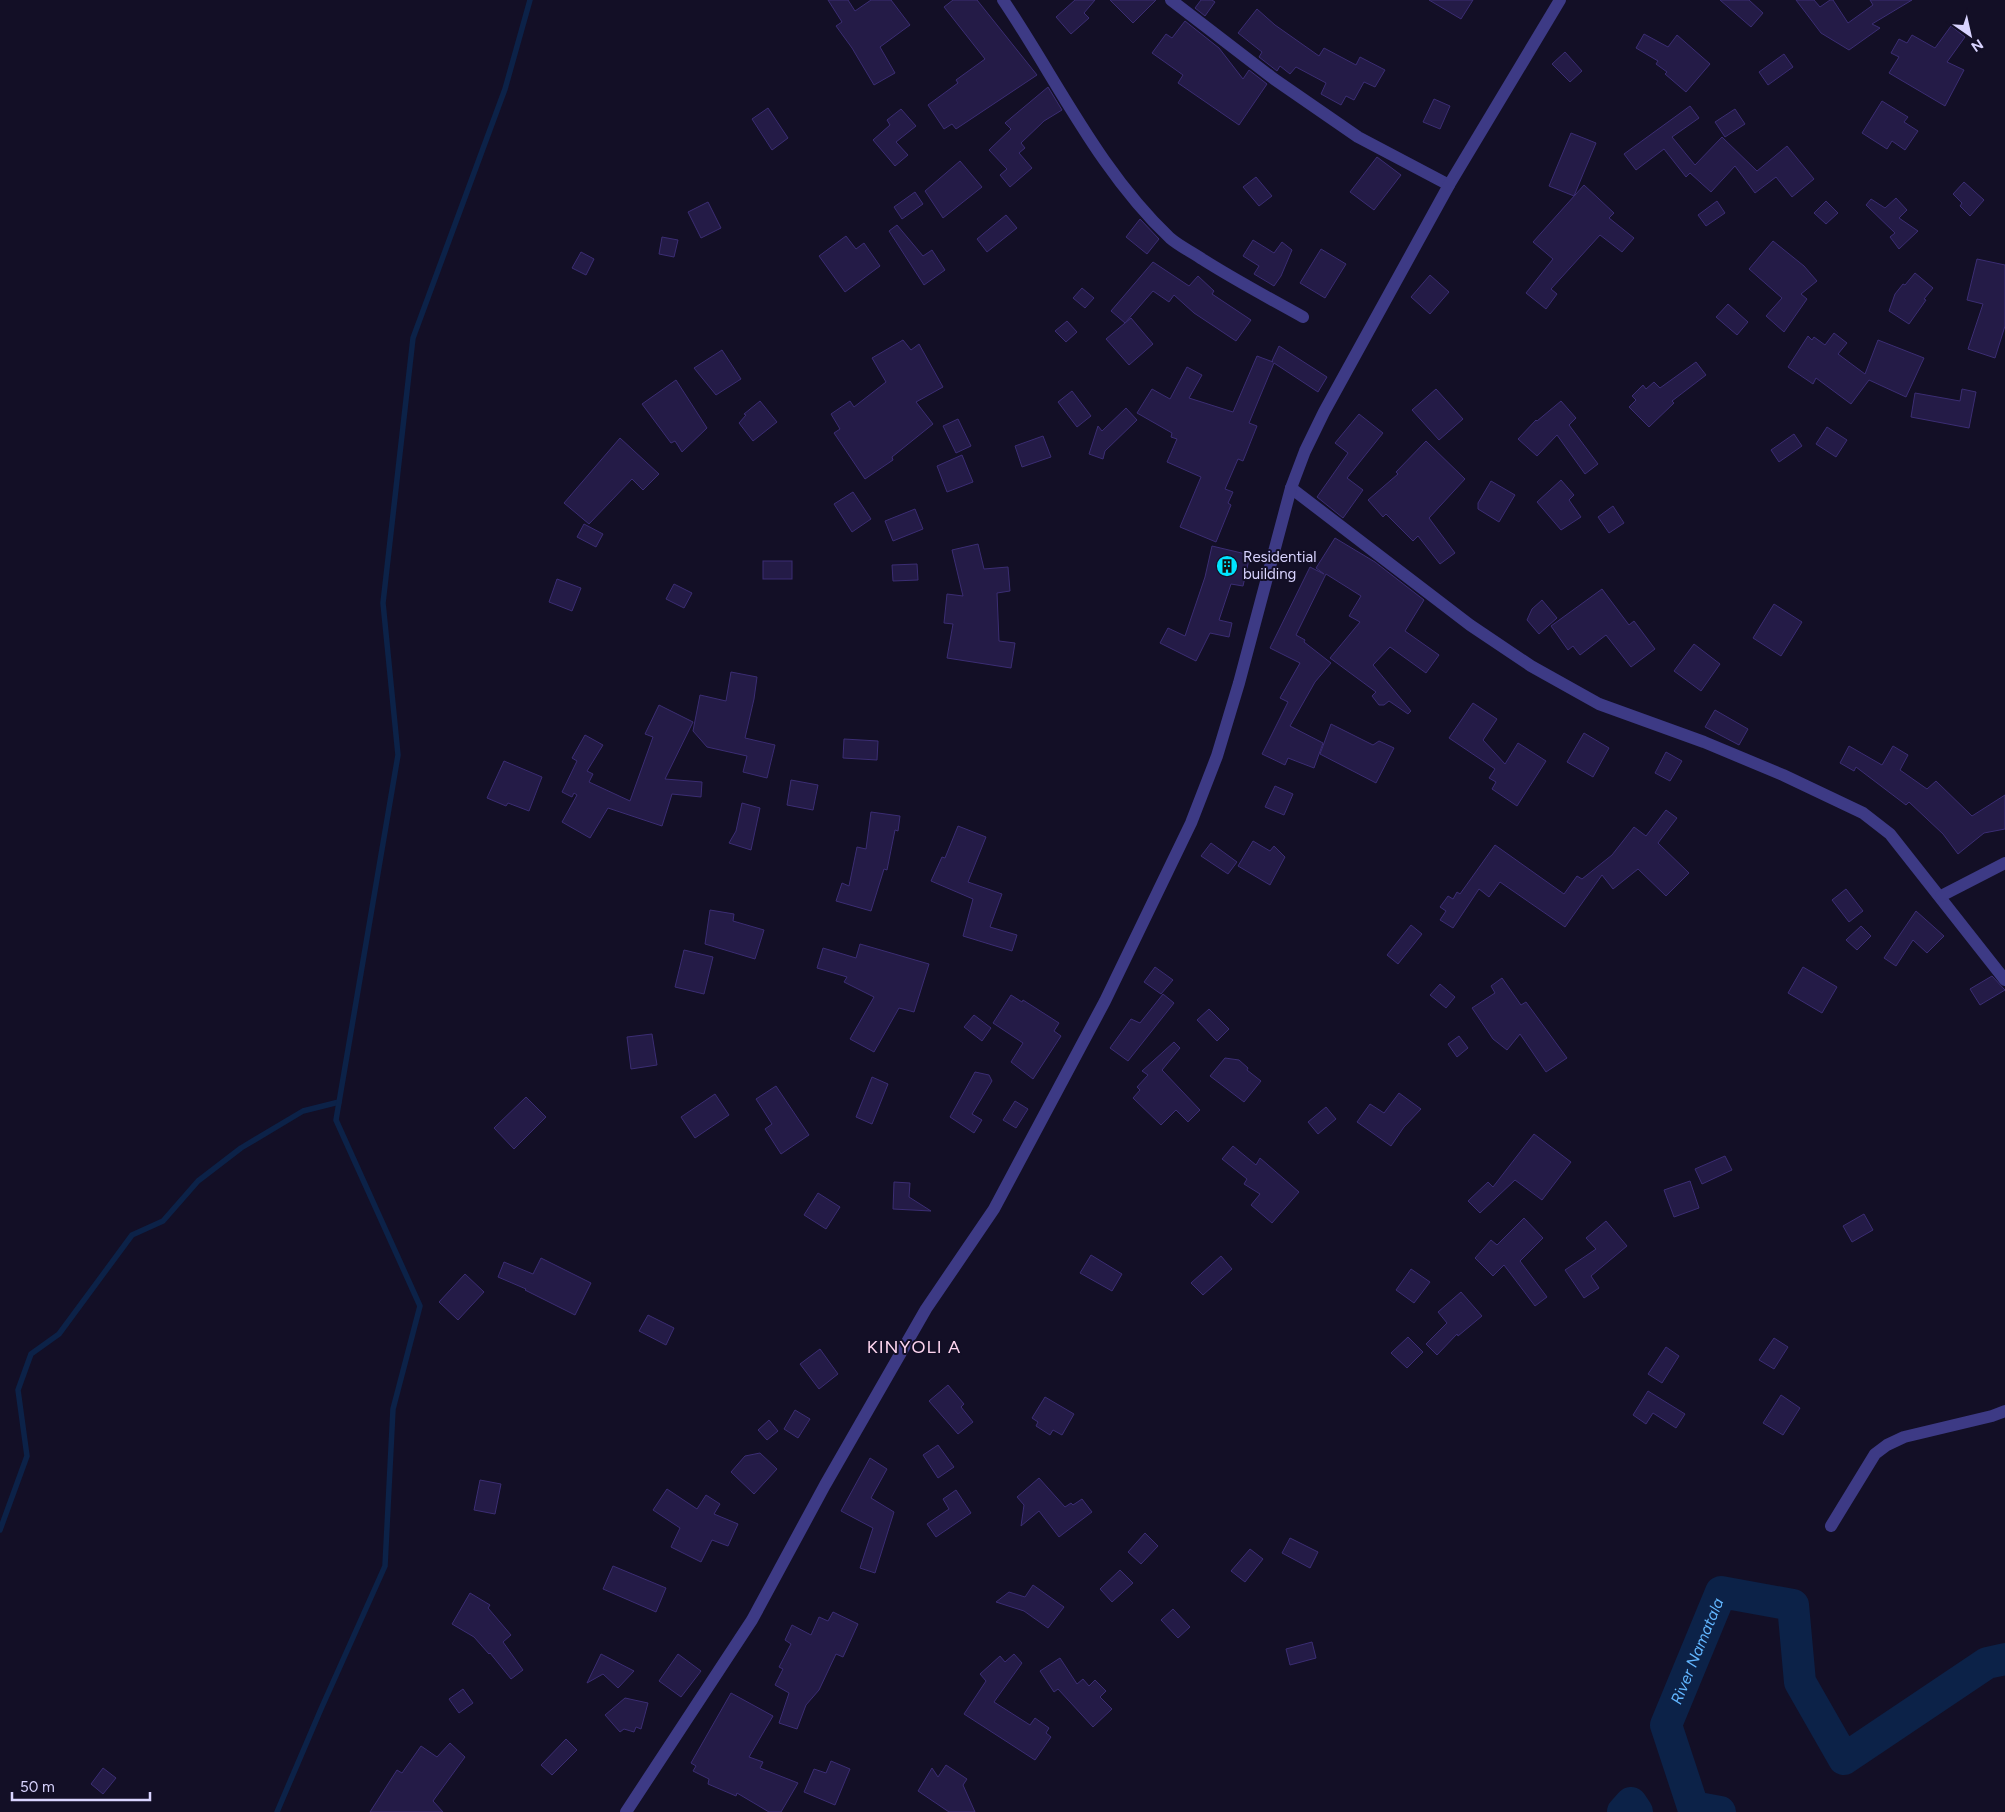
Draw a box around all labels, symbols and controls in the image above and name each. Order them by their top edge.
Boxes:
north arrow [1945,10,1995,60]
text: N [1968,35,1986,55]
place label: Residential building [1243,548,1317,583]
building icon: Residential building [1215,554,1239,578]
district label: KINYOLI A [867,1336,961,1358]
water label: River Namatala [1667,1595,1728,1707]
scale bar [12,1770,150,1802]
text: 50 m [20,1778,55,1796]

